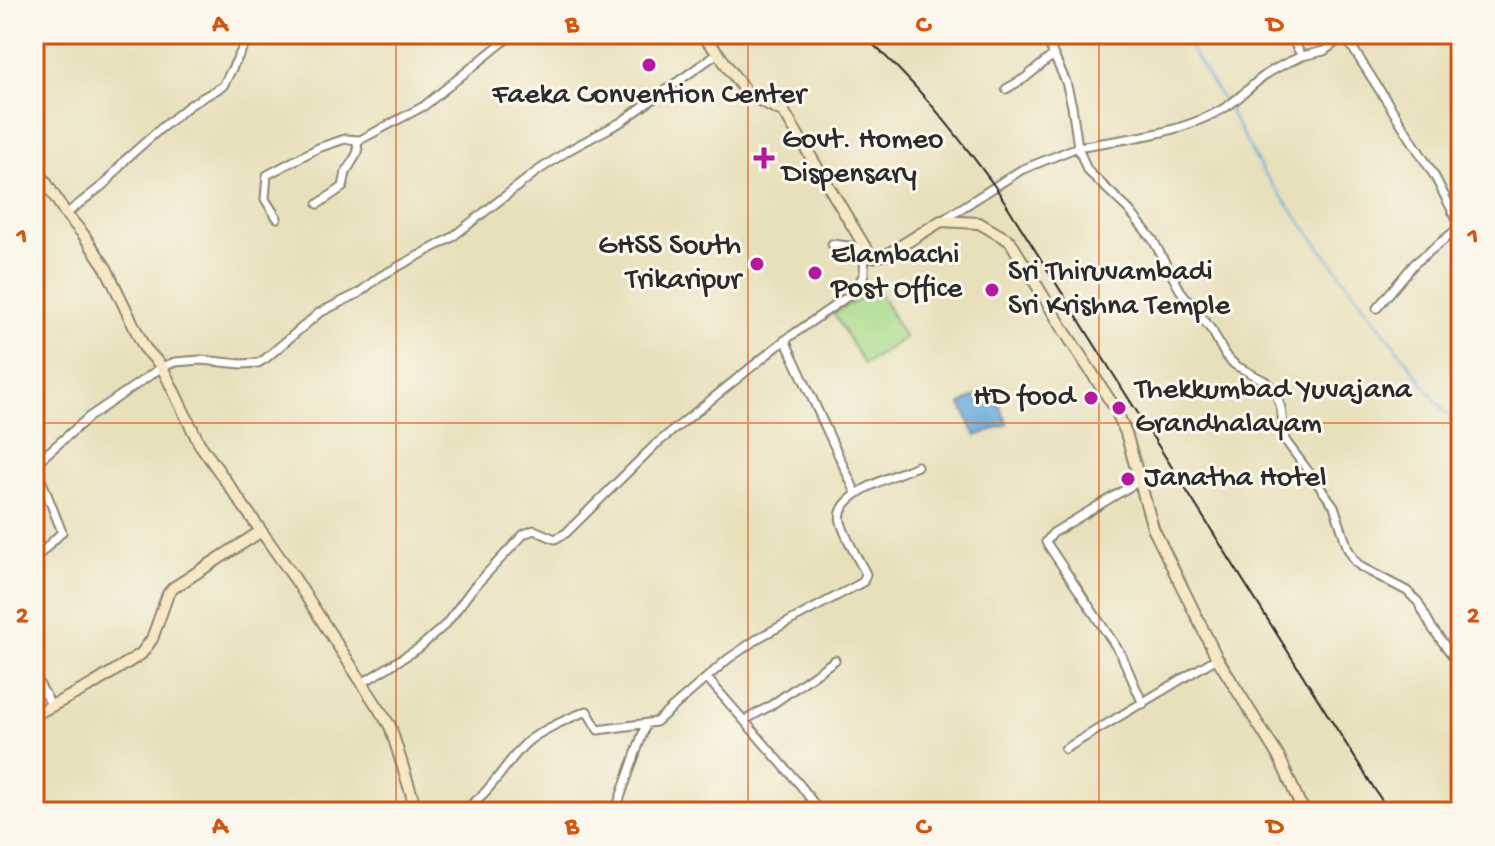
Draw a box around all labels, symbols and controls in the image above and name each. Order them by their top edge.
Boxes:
text: A [211,11,229,42]
text: B [564,11,580,42]
text: C [916,11,933,42]
text: D [1265,11,1285,42]
marker: Faeka Convention Center [640,56,658,74]
place label: Faeka Convention Center [491,79,808,114]
place label: Govt. Homeo Dispensary [780,124,944,193]
marker: Govt. Homeo Dispensary [753,147,775,169]
text: 1 [16,223,27,254]
text: 1 [1467,223,1478,254]
place label: GHSS South Trikaripur [598,230,743,299]
place label: Elambachi Post Office [830,239,963,308]
marker: GHSS South Trikaripur [748,255,766,273]
place label: Sri Thiruvambadi Sri Krishna Temple [1008,256,1231,325]
marker: Elambachi Post Office [806,264,824,282]
marker: Sri Thiruvambadi Sri Krishna Temple [983,281,1001,299]
place label: Thekkumbad Yuvajana Grandhalayam [1133,374,1413,443]
place label: HD food [973,381,1077,416]
marker: HD food [1082,389,1100,407]
marker: Thekkumbad Yuvajana Grandhalayam [1110,399,1128,417]
place label: Janatha Hotel [1144,462,1327,497]
marker: Janatha Hotel [1119,470,1137,488]
text: 2 [16,602,29,633]
text: 2 [1467,602,1480,633]
text: A [211,813,229,844]
text: B [564,813,580,844]
text: C [916,813,933,844]
text: D [1265,813,1285,844]

